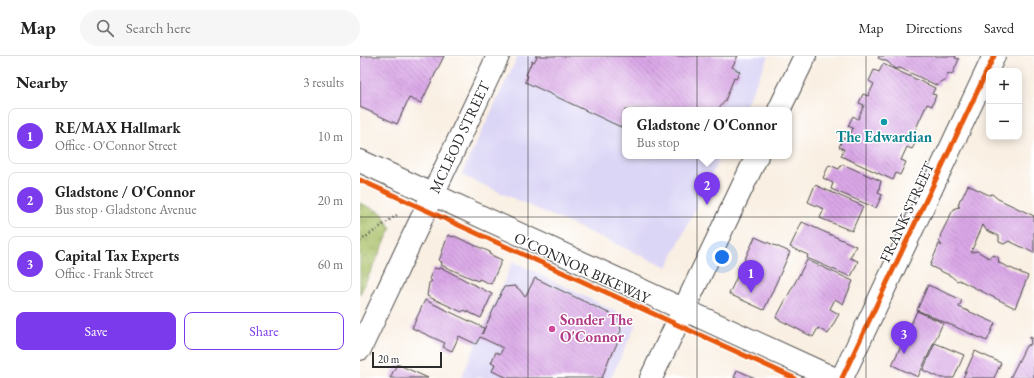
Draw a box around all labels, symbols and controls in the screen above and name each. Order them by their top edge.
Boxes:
search box [80,10,360,46]
text: Map [20,15,56,40]
icon: search [94,17,116,39]
text: Search here [126,18,191,37]
text: Map [858,19,884,37]
text: Directions [906,19,962,37]
text: Saved [984,19,1014,37]
map controls [986,68,1022,140]
button: + [986,68,1022,104]
text: Nearby [16,71,68,93]
text: 3 results [303,74,344,91]
street label: MCLEOD STREET [425,77,494,196]
button: − [986,104,1022,140]
popup [622,107,792,159]
text: Gladstone / O'Connor [637,115,777,134]
marker: The Edwardian [879,117,889,127]
text: RE/MAX Hallmark [55,118,181,137]
place label: The Edwardian [836,127,933,146]
text: 1 [27,128,33,145]
text: 10 m [318,128,343,145]
text: Bus stop [637,134,680,151]
text: Office · O'Connor Street [55,137,177,154]
street label: FRANK STREET [875,157,939,265]
pin: 2 [694,172,720,205]
text: Gladstone / O'Connor [55,182,195,201]
text: 2 [27,192,33,209]
text: 20 m [318,192,343,209]
text: Bus stop · Gladstone Avenue [55,201,196,218]
street label: O'CONNOR BIKEWAY [511,228,654,308]
text: Capital Tax Experts [55,246,179,265]
your location [712,247,732,267]
text: 3 [27,256,33,273]
text: 60 m [318,256,343,273]
pin: 1 [738,260,764,293]
text: Office · Frank Street [55,265,153,282]
place label: Sonder The O'Connor [560,310,633,346]
button: Save [16,312,176,350]
button: Share [184,312,344,350]
pin: 3 [891,321,917,354]
marker: Sonder The O'Connor [547,324,557,334]
scale bar [372,350,442,369]
text: 20 m [378,352,399,366]

